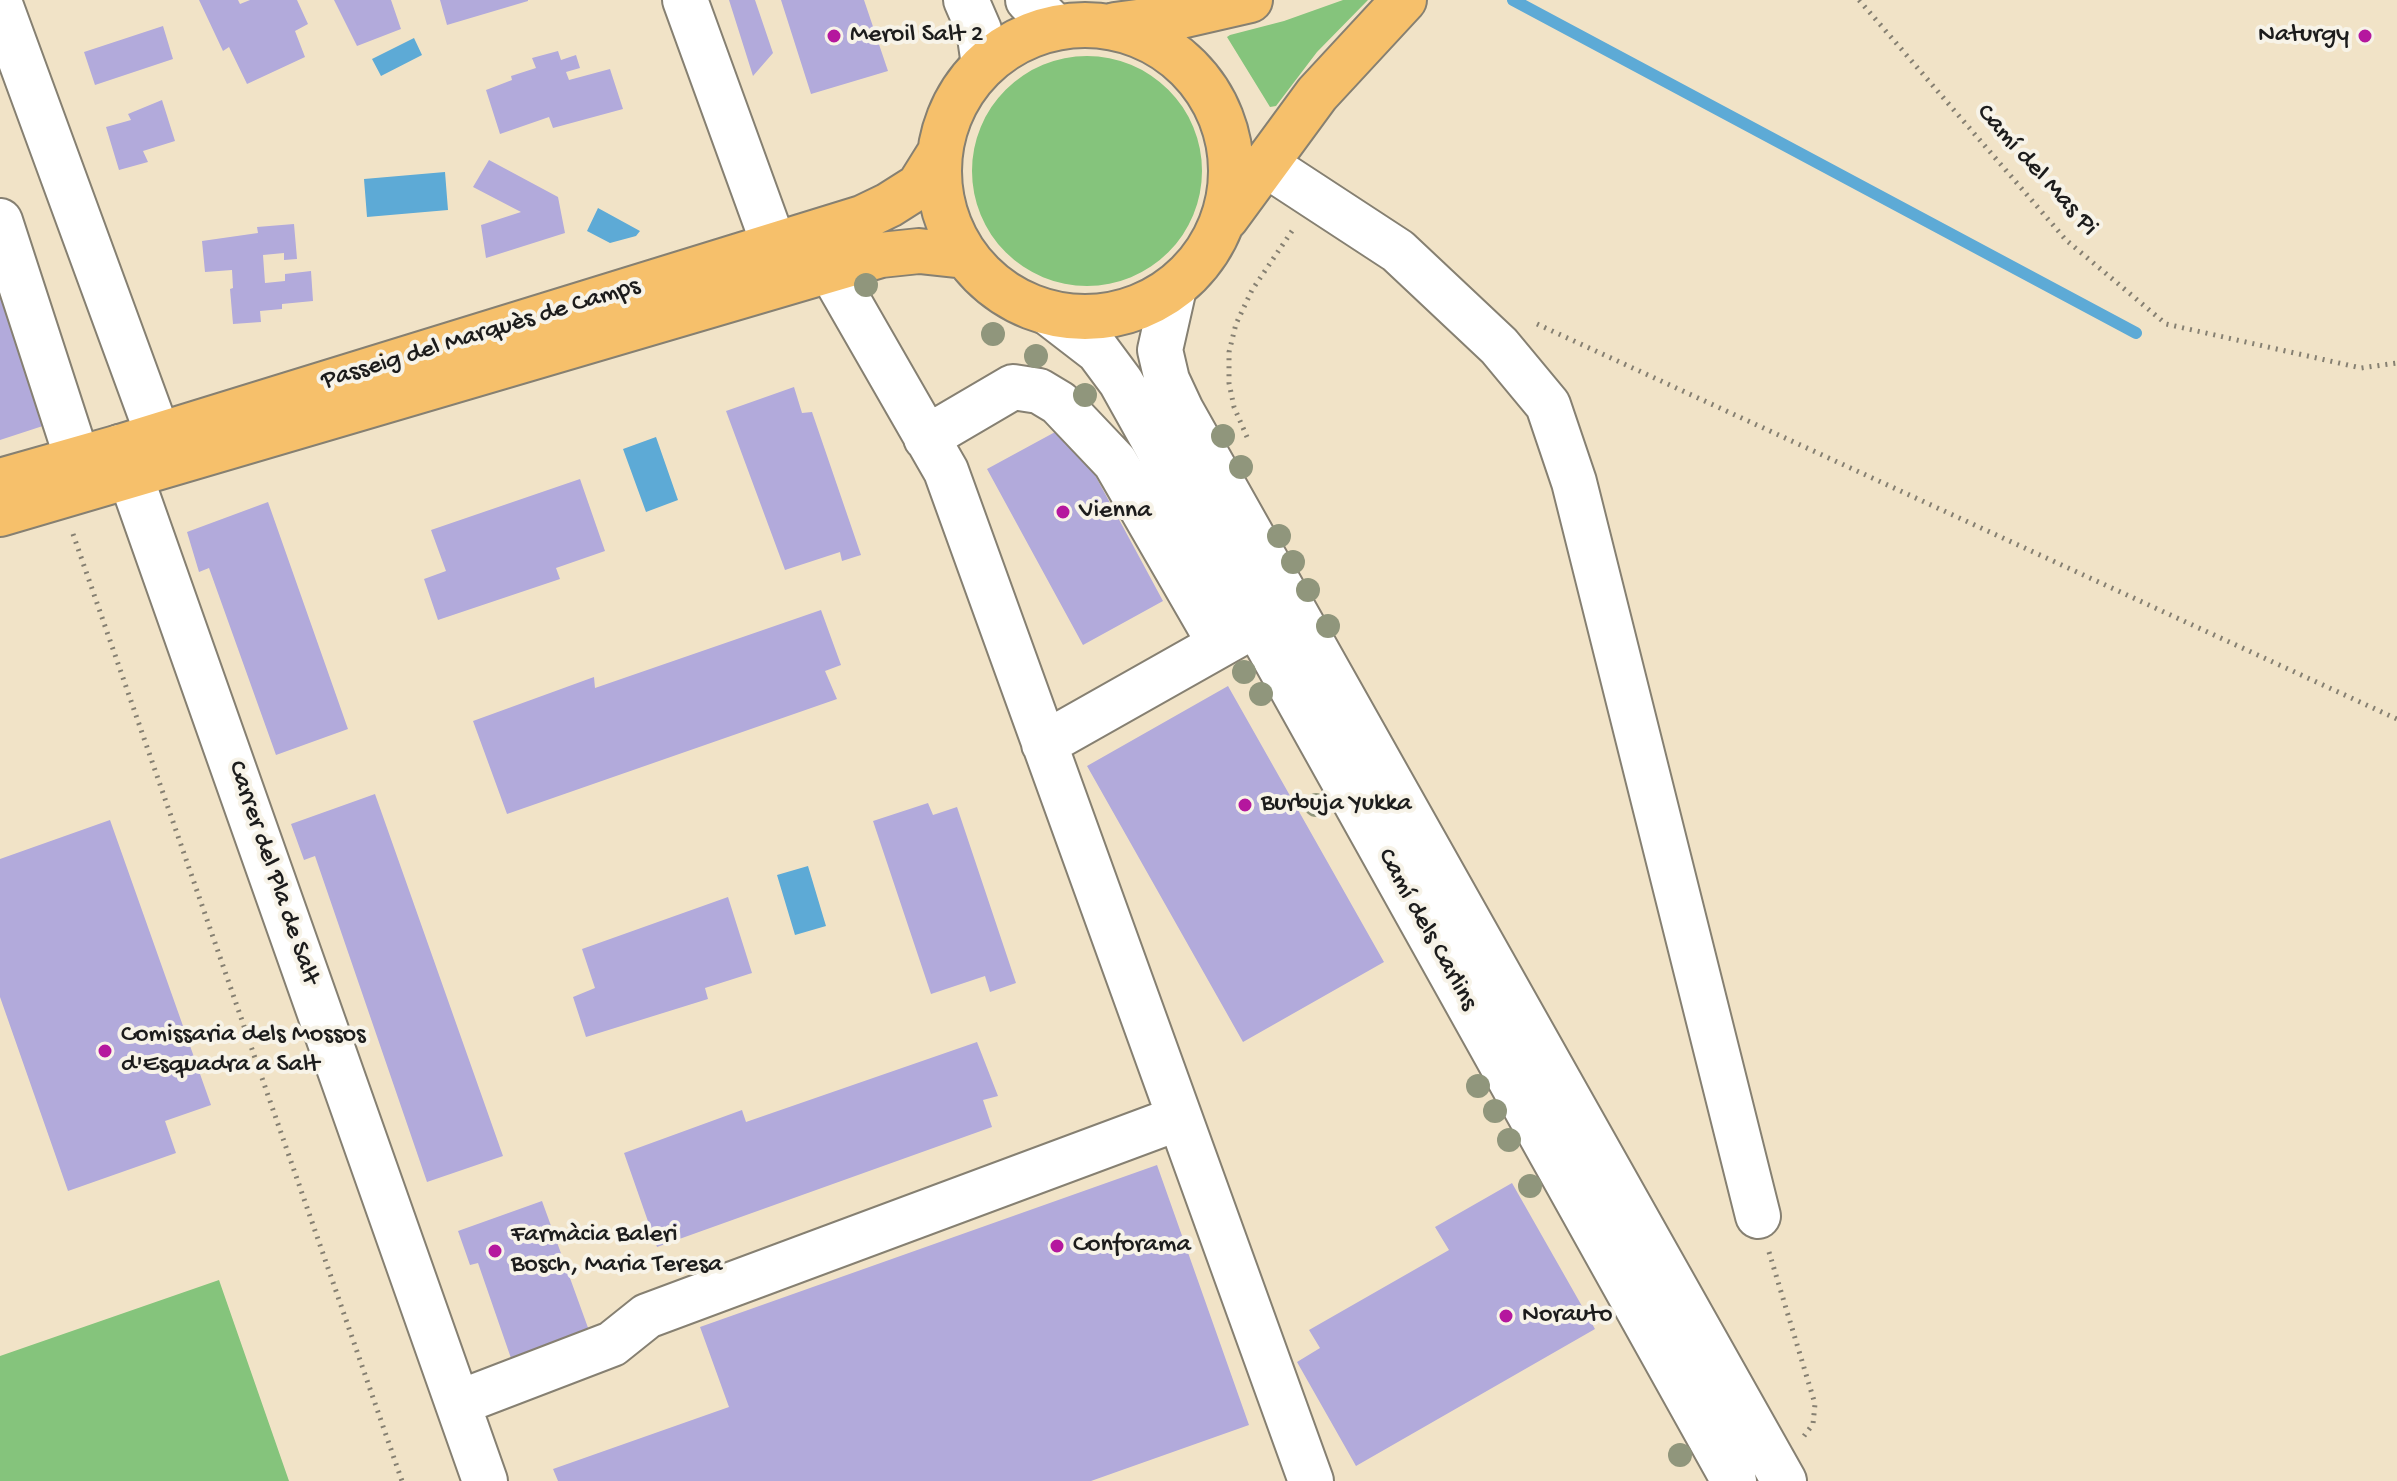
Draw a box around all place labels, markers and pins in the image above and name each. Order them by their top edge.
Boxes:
place label: Meroil Salt 2 [850,20,983,52]
place label: Naturgy [2258,20,2349,52]
marker: Meroil Salt 2 [825,27,843,45]
marker: Naturgy [2356,27,2374,45]
place label: Vienna [1079,496,1152,528]
marker: Vienna [1054,503,1072,521]
place label: Burbuja Yukka [1261,789,1412,821]
marker: Burbuja Yukka [1236,796,1254,814]
place label: Comissaria dels Mossos d'Esquadra a Salt [121,1020,366,1082]
marker: Comissaria dels Mossos d'Esquadra a Salt [96,1042,114,1060]
place label: Farmàcia Baleri Bosch, Maria Teresa [511,1220,722,1282]
place label: Conforama [1073,1230,1191,1262]
marker: Conforama [1048,1237,1066,1255]
marker: Farmàcia Baleri Bosch, Maria Teresa [486,1242,504,1260]
place label: Norauto [1522,1300,1612,1332]
marker: Norauto [1497,1307,1515,1325]

